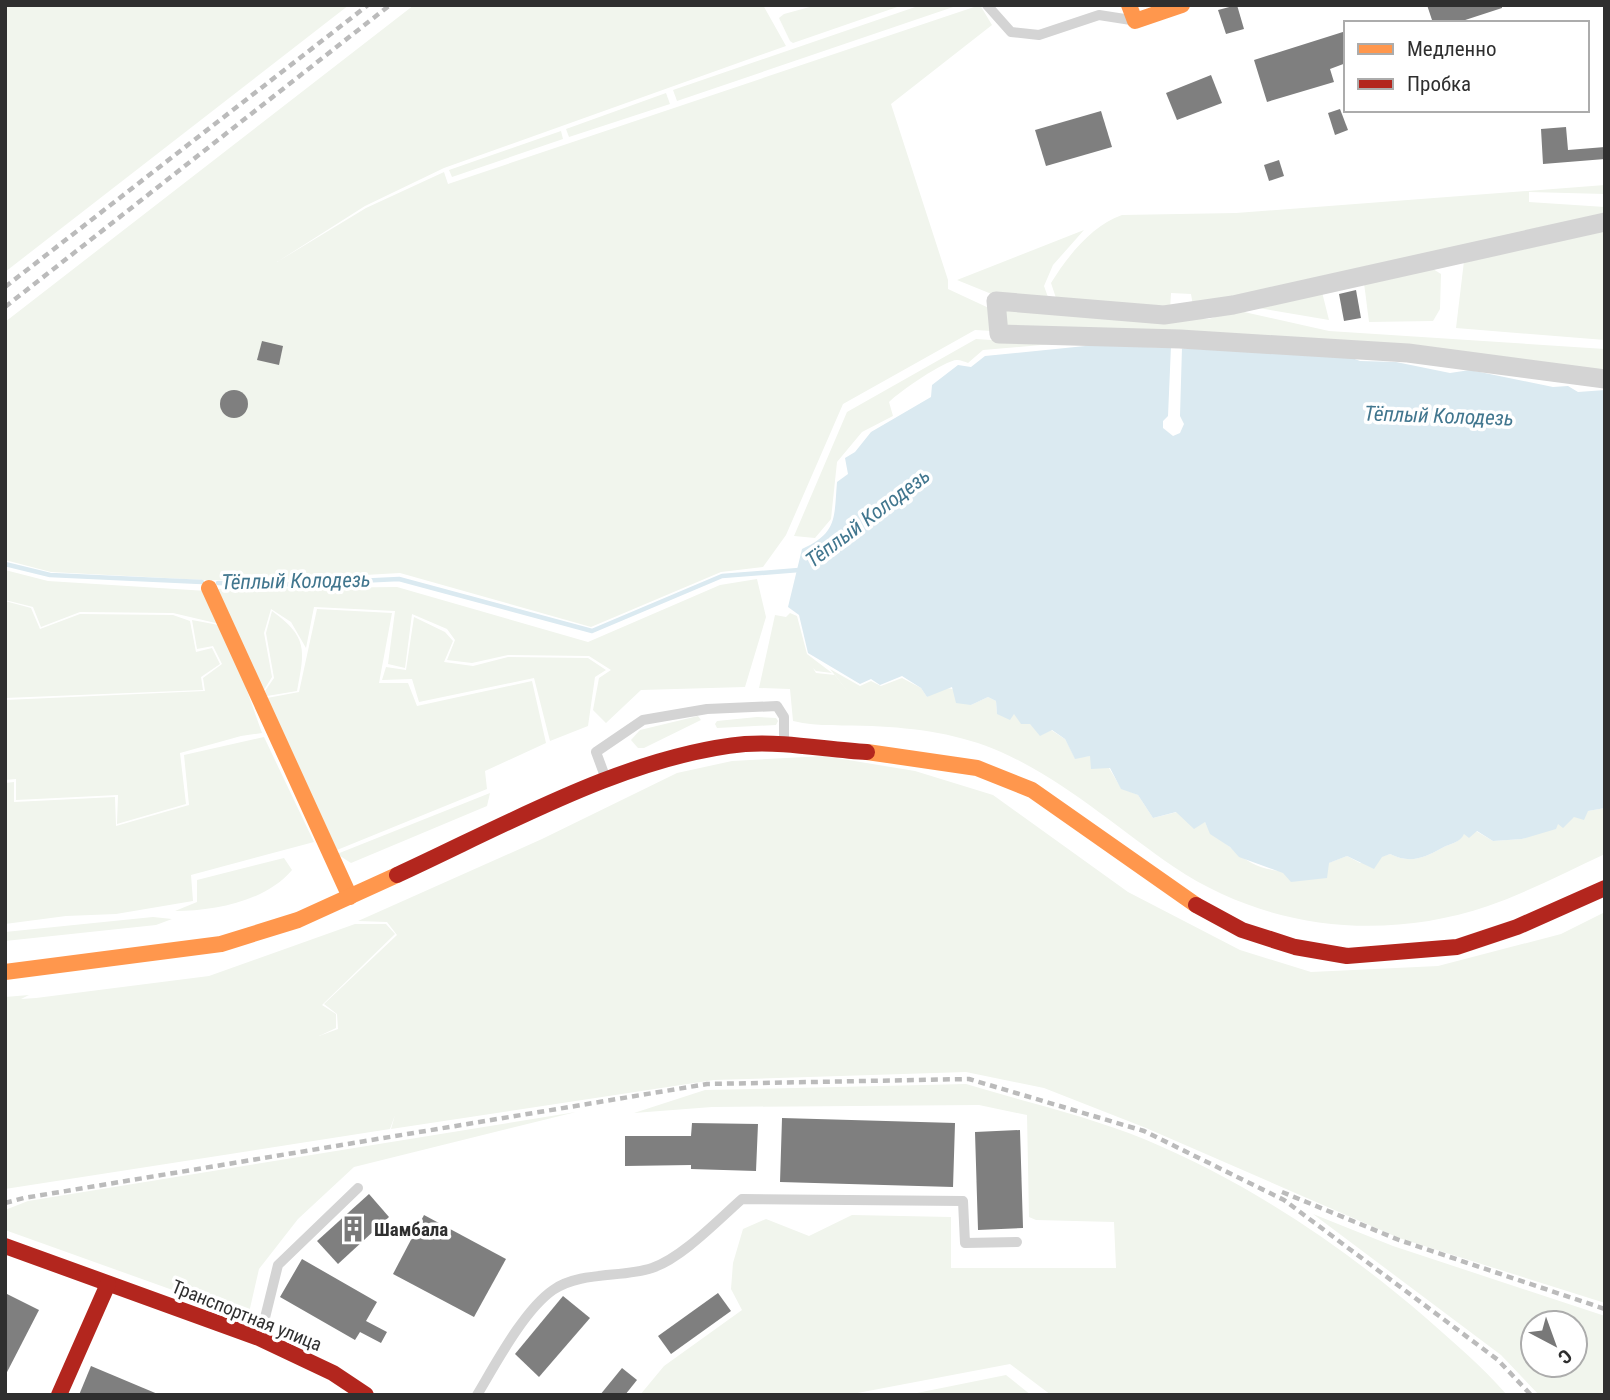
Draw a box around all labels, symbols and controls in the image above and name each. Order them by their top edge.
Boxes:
legend [1344,21,1589,112]
text: Медленно [1407,37,1496,61]
text: Пробка [1407,72,1471,96]
water label: Тёплый Колодезь [1364,401,1514,431]
water label: Тёплый Колодезь [801,463,935,573]
water label: Тёплый Колодезь [221,568,371,594]
building icon: Шамбала [338,1214,368,1244]
place label: Шамбала [374,1218,448,1241]
street label: Транспортная улица [168,1275,325,1356]
north arrow [1519,1309,1589,1379]
text: С [1553,1344,1576,1369]

